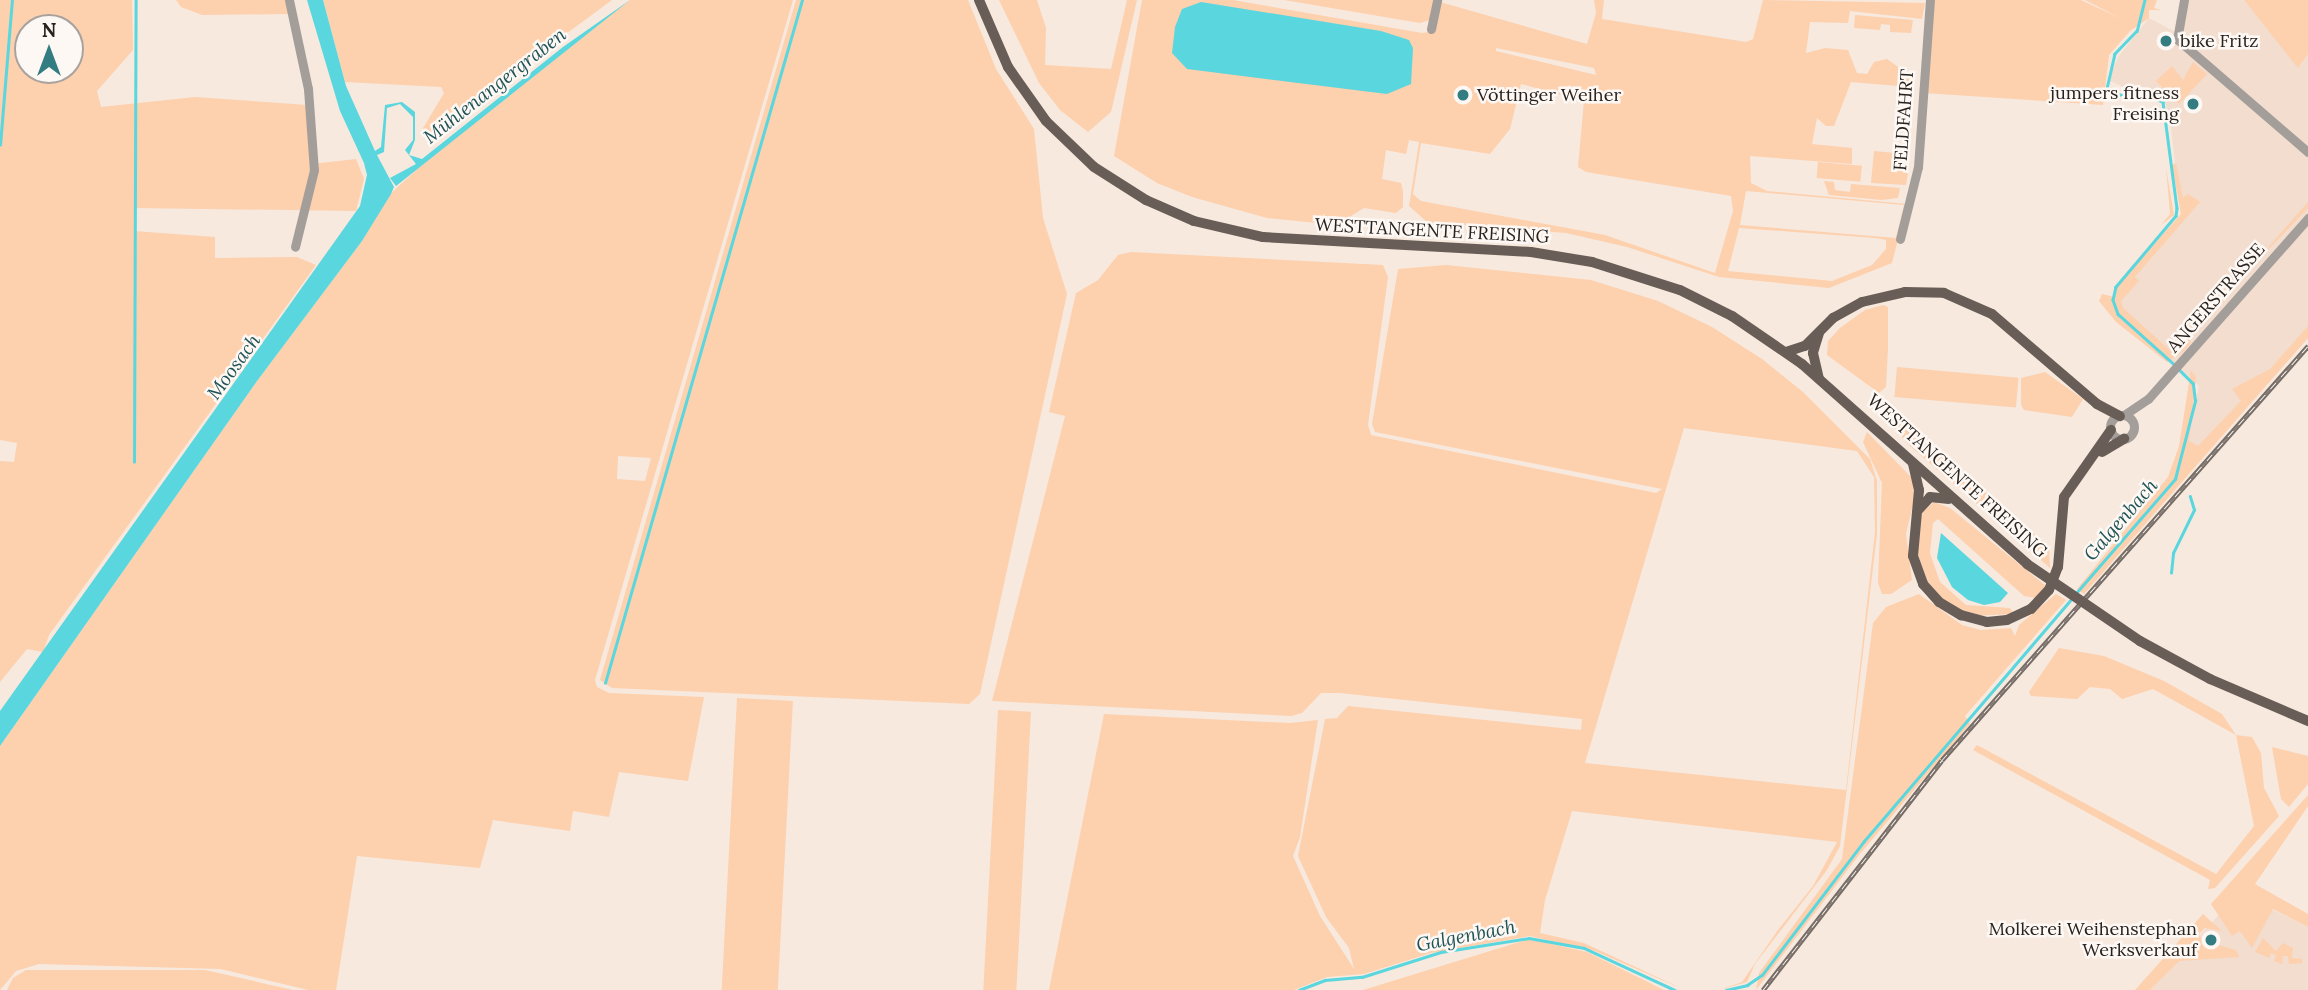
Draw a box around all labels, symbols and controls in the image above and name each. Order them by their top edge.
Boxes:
north arrow [14,14,84,84]
text: N [42,18,56,42]
water label: Mühlenangergraben [419,23,571,149]
place label: bike Fritz [2180,30,2259,52]
marker: bike Fritz [2158,33,2174,49]
street label: FELDFAHRT [1890,68,1918,172]
place label: jumpers fitness Freising [2050,83,2179,126]
place label: Vöttinger Weiher [1477,84,1621,106]
marker: Vöttinger Weiher [1455,87,1471,103]
marker: jumpers fitness Freising [2185,96,2201,112]
street label: WESTTANGENTE FREISING [1314,214,1550,248]
street label: ANGERSTRASSE [2163,239,2269,357]
water label: Moosach [203,330,265,404]
street label: WESTTANGENTE FREISING [1863,389,2051,563]
water label: Galgenbach [2079,475,2163,565]
water label: Galgenbach [1414,915,1518,957]
place label: Molkerei Weihenstephan Werksverkauf [1988,919,2197,962]
marker: Molkerei Weihenstephan Werksverkauf [2203,932,2219,948]

